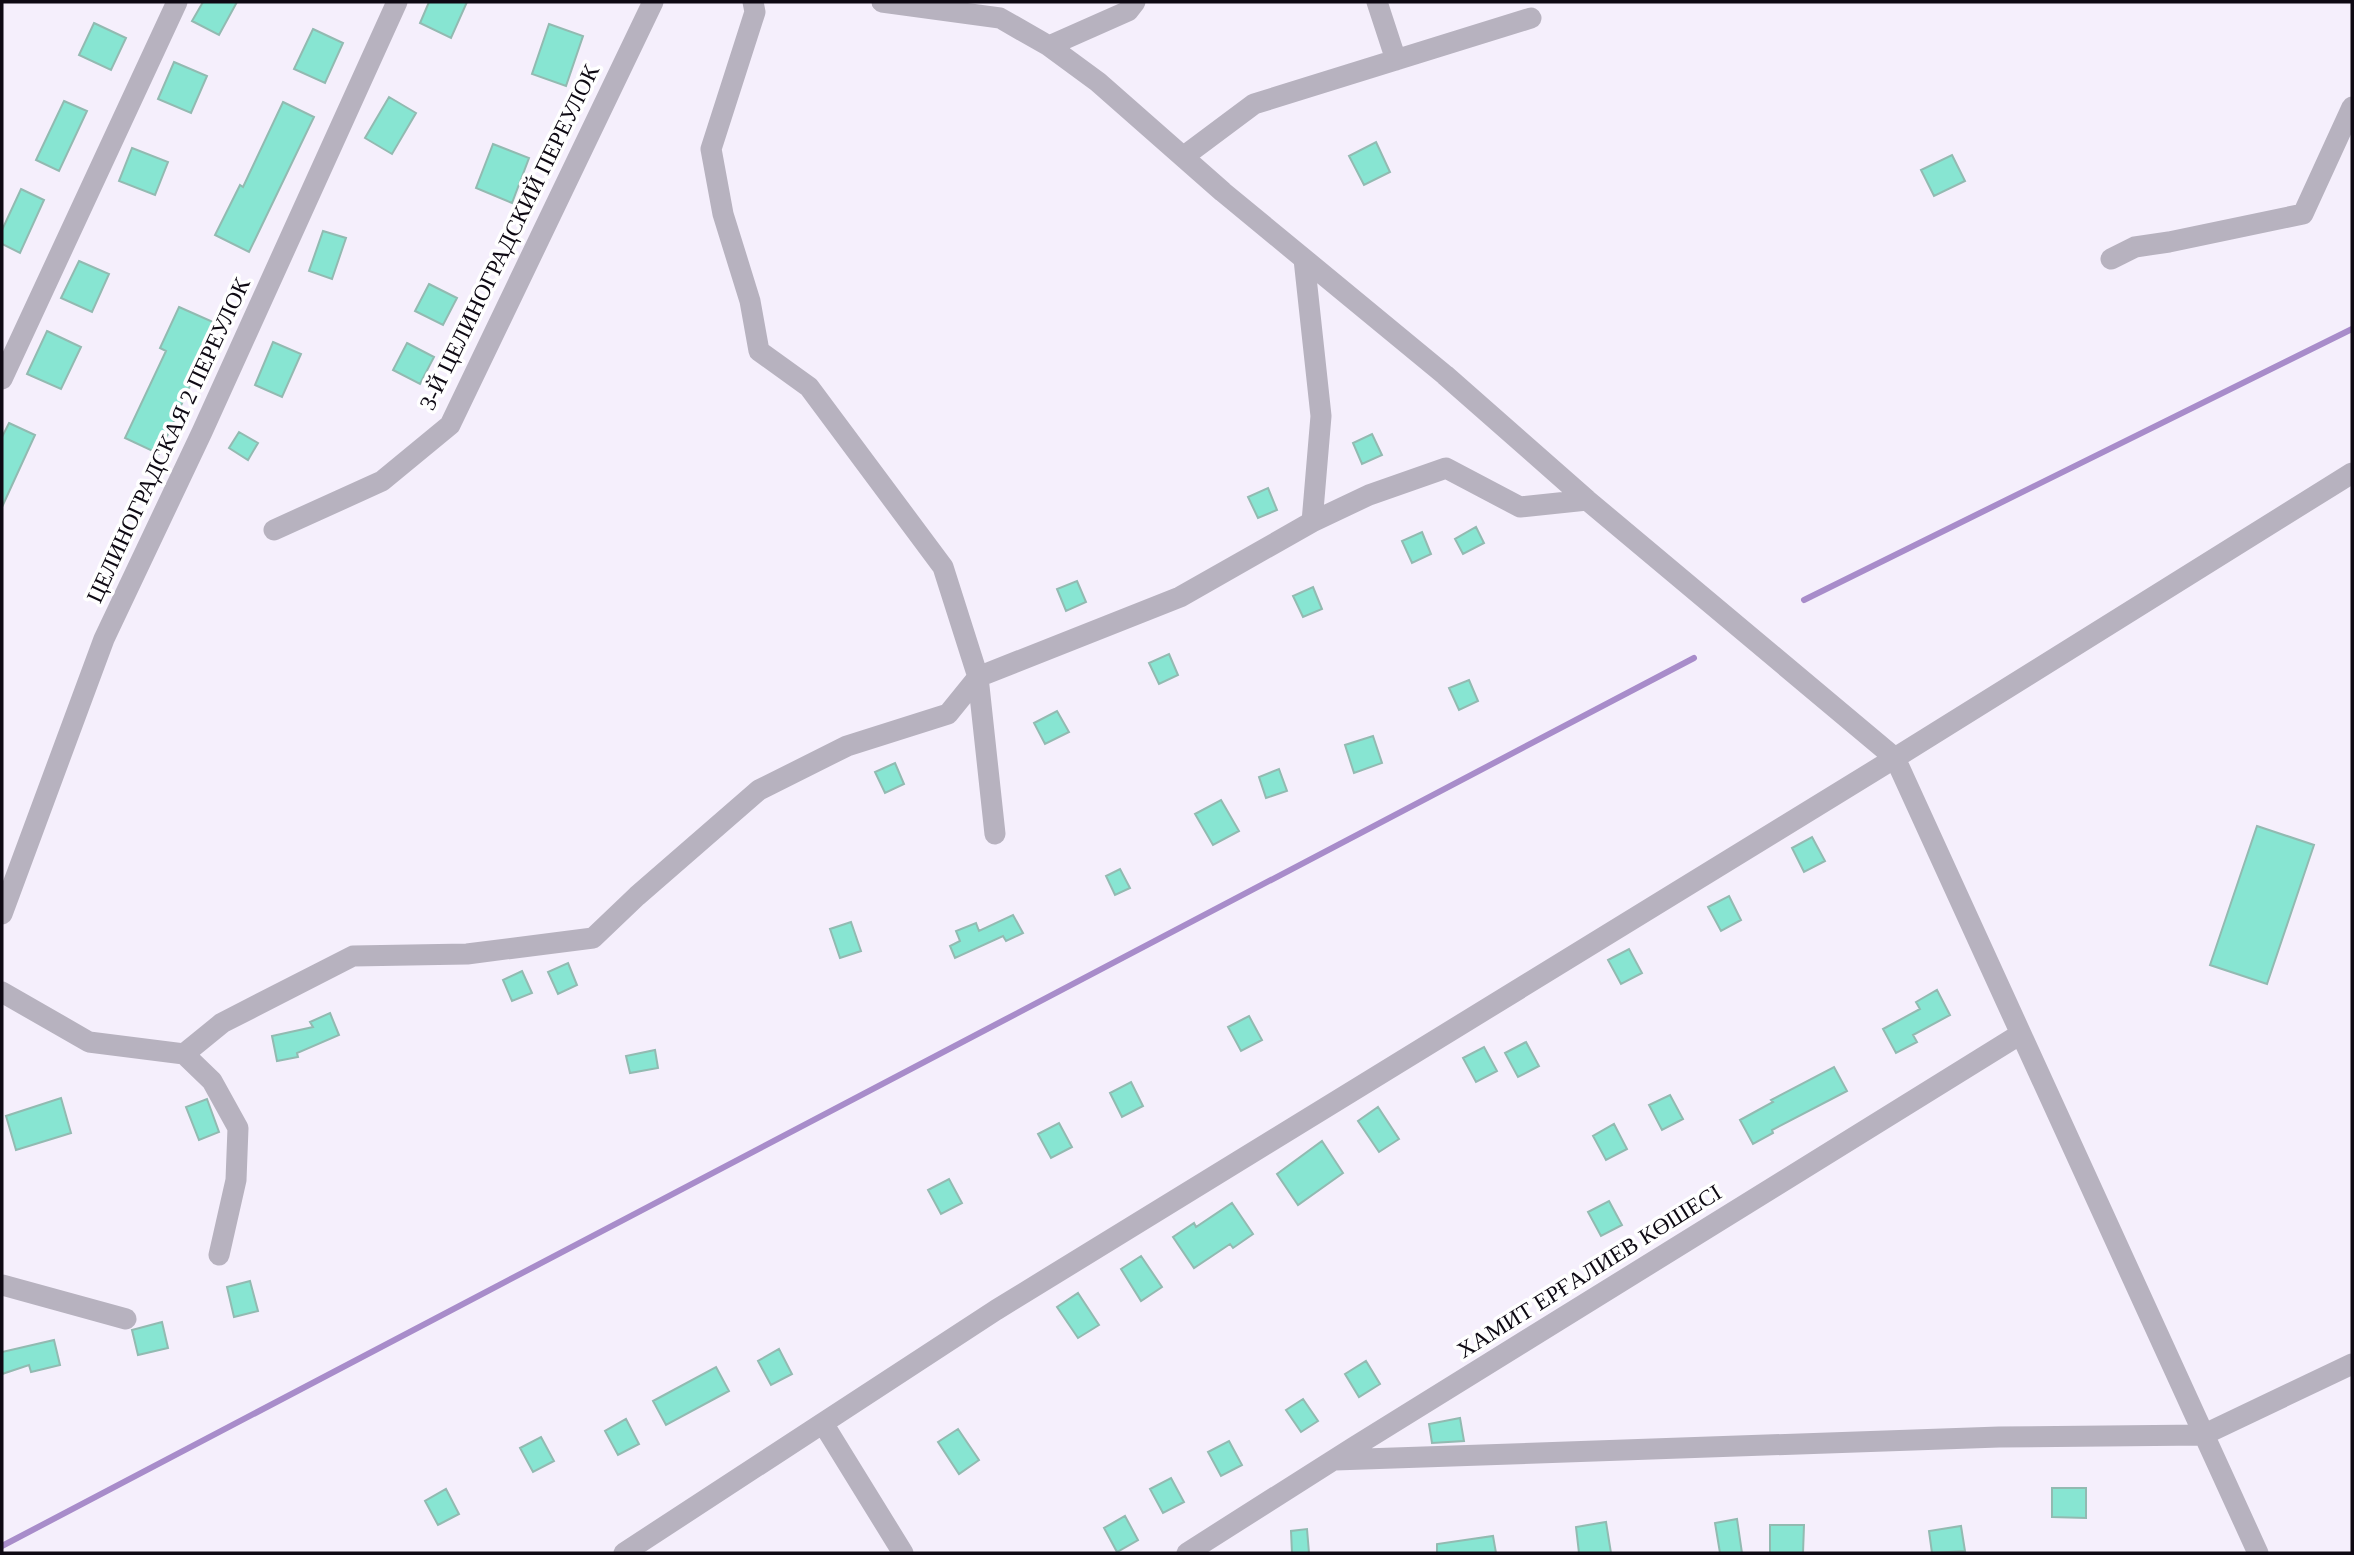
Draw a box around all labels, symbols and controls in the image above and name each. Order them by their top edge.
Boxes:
street label: 3-Й ЦЕЛИНОГРАДСКИЙ ПЕРЕУЛОК [415,60,605,414]
street label: ЦЕЛИНОГРАДСКАЯ 2 ПЕРЕУЛОК [82,273,255,607]
street label: ХАМИТ ЕРҒАЛИЕВ КӨШЕСІ [1453,1180,1726,1363]

